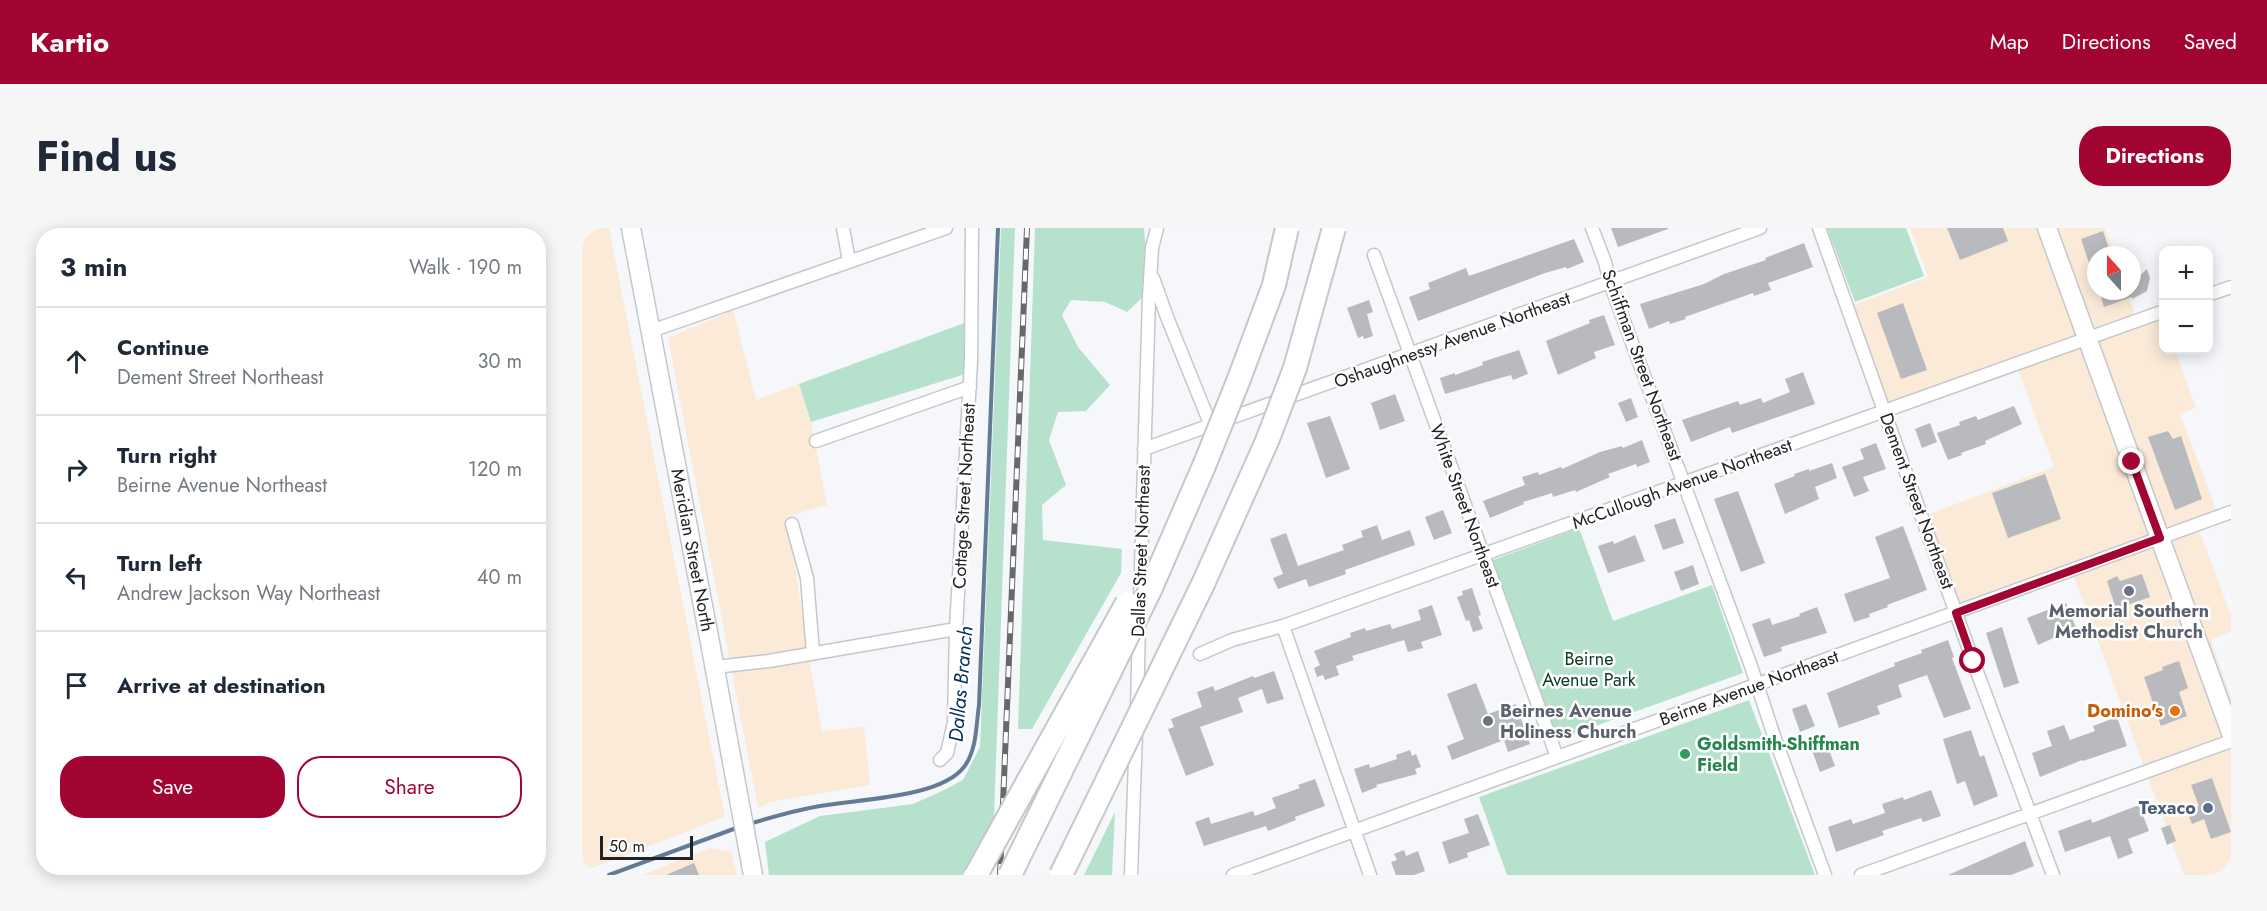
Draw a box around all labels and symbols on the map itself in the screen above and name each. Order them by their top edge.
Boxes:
north arrow [2087,246,2141,300]
street label: Schiffman Street Northeast [1595,266,1689,465]
street label: Oshaughnessy Avenue Northeast [1330,285,1574,395]
street label: Cottage Street Northeast [946,402,982,590]
street label: Dement Street Northeast [1873,409,1961,593]
street label: White Street Northeast [1423,420,1507,592]
street label: McCullough Avenue Northeast [1568,432,1796,536]
route end [2118,448,2144,474]
street label: Dallas Street Northeast [1125,464,1157,637]
street label: Meridian Street North [664,467,721,634]
marker: Memorial Southern Methodist Church [2122,584,2136,598]
place label: Memorial Southern Methodist Church [2049,598,2209,645]
water label: Dallas Branch [941,625,981,743]
street label: Beirne Avenue Northeast [1656,643,1843,733]
park label: Beirne Avenue Park [1542,646,1636,693]
route start [1959,647,1985,673]
place label: Beirnes Avenue Holiness Church [1500,698,1637,745]
place label: Domino's [2087,698,2163,724]
marker: Domino's [2168,704,2182,718]
marker: Beirnes Avenue Holiness Church [1481,714,1495,728]
place label: Goldsmith-Shiffman Field [1697,731,1860,778]
marker: Goldsmith-Shiffman Field [1678,747,1692,761]
place label: Texaco [2139,795,2196,821]
marker: Texaco [2201,801,2215,815]
scale bar [600,833,693,860]

